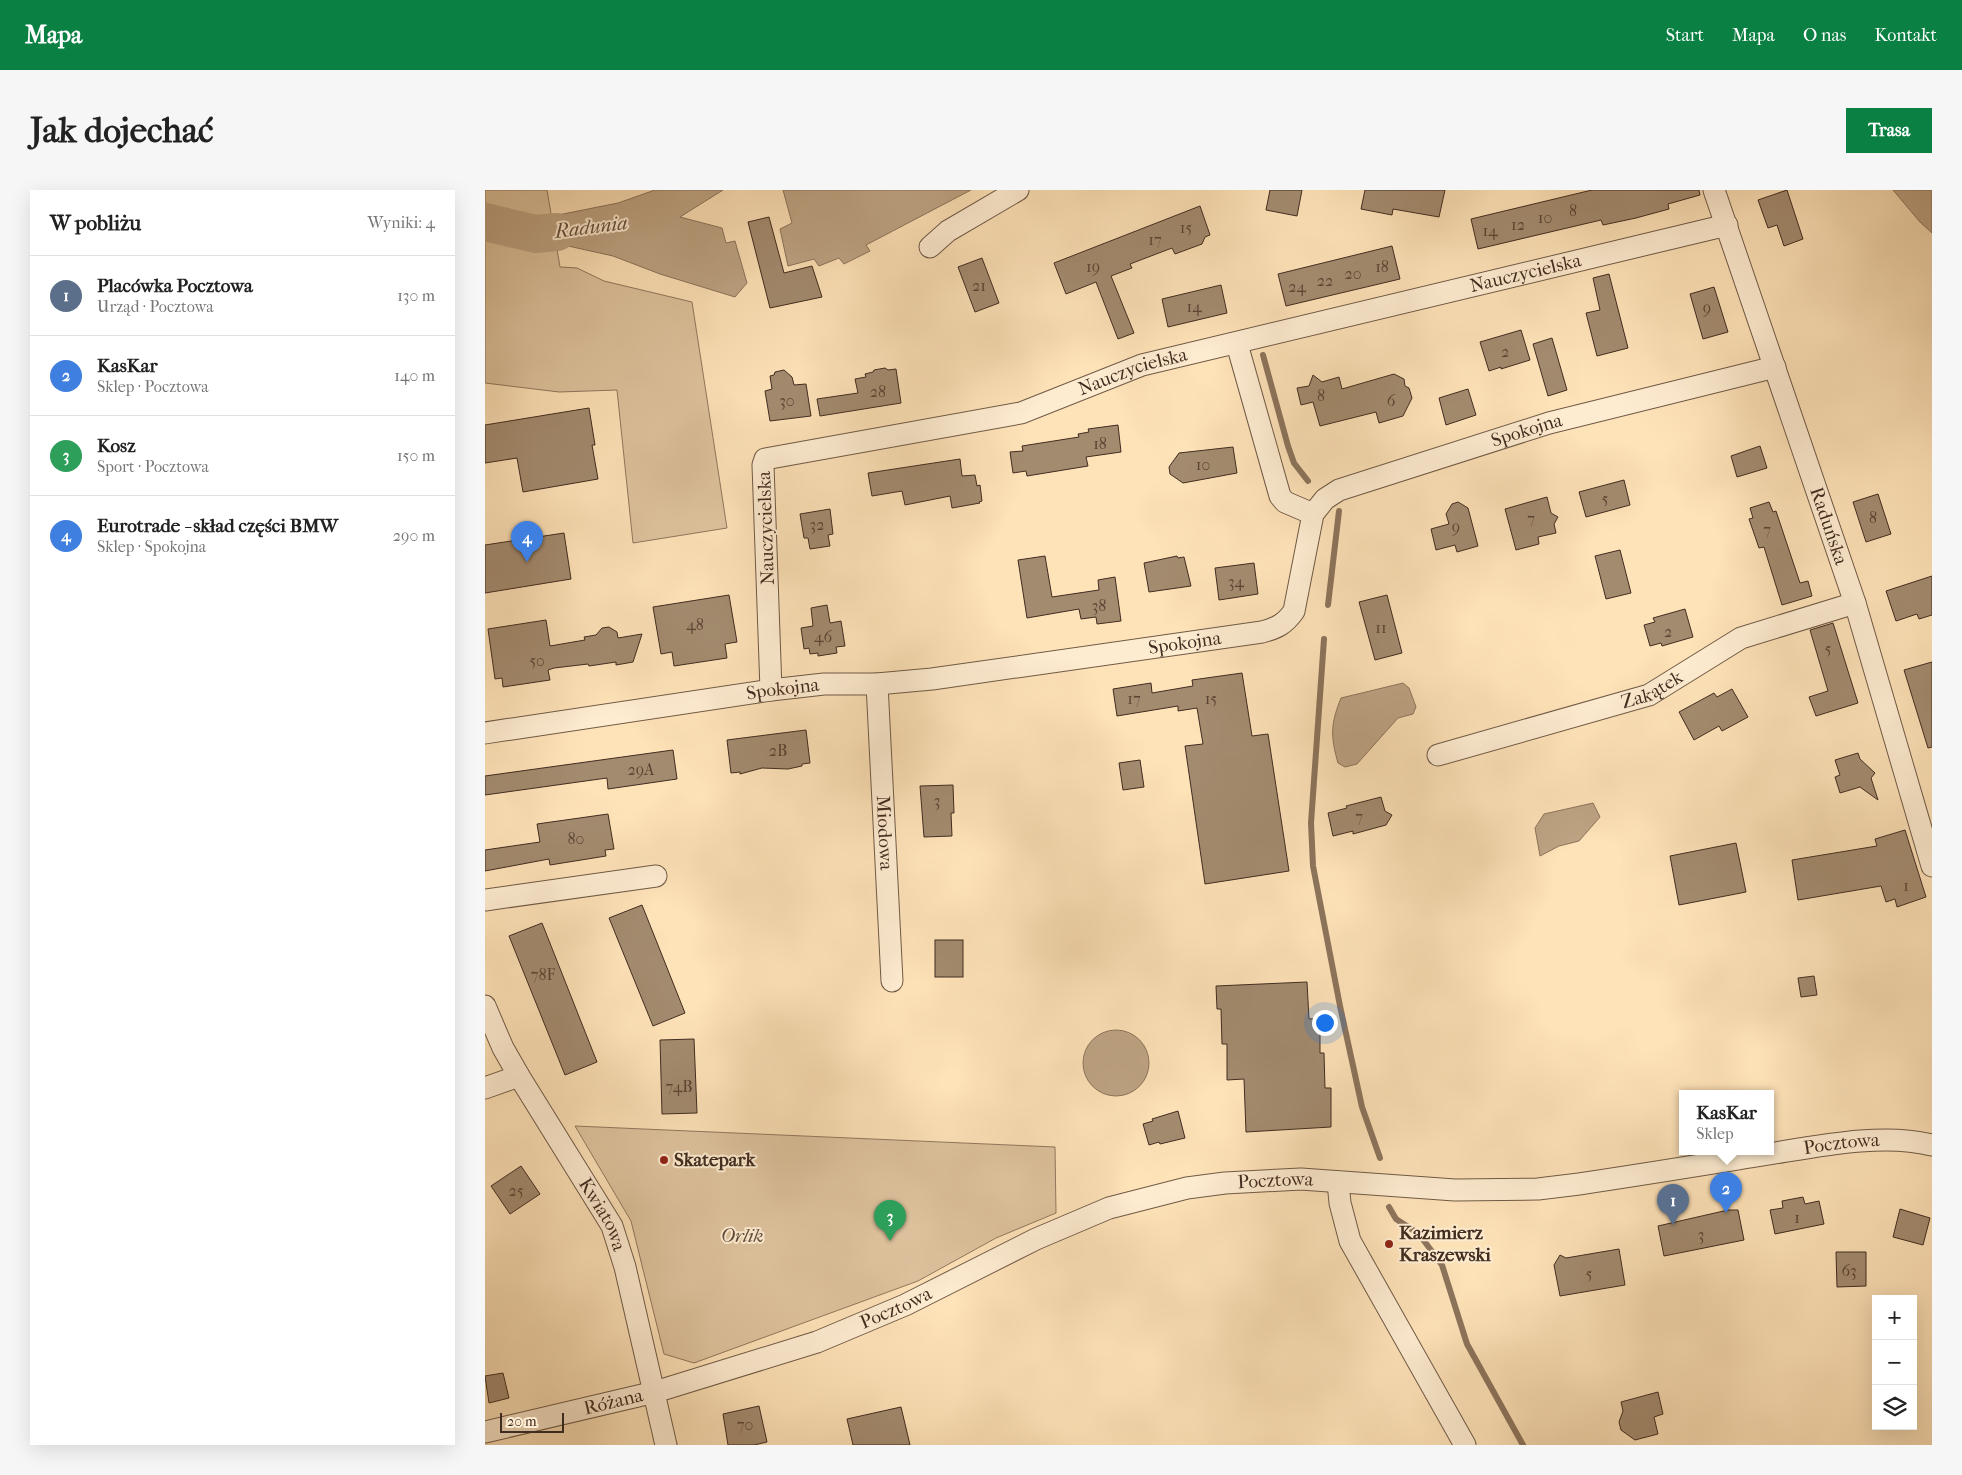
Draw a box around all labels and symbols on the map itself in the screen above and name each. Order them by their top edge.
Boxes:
house number: 8 [1569,201,1577,220]
house number: 10 [1538,208,1552,227]
water label: Radunia [551,211,629,243]
house number: 12 [1511,215,1525,234]
house number: 15 [1180,218,1192,237]
house number: 14 [1482,221,1498,240]
house number: 17 [1148,230,1162,249]
street label: Nauczycielska [1467,249,1584,297]
house number: 19 [1086,257,1100,276]
house number: 18 [1375,257,1389,276]
house number: 20 [1344,264,1362,283]
house number: 22 [1317,271,1333,290]
house number: 21 [972,276,986,295]
house number: 24 [1288,277,1306,296]
house number: 14 [1186,297,1202,316]
house number: 9 [1703,298,1711,317]
house number: 2 [1501,342,1509,361]
street label: Nauczycielska [1075,343,1190,400]
house number: 28 [870,382,886,401]
house number: 8 [1317,386,1325,405]
house number: 30 [779,391,795,410]
house number: 6 [1387,391,1396,410]
street label: Spokojna [1488,409,1565,452]
house number: 18 [1093,434,1107,453]
house number: 10 [1196,455,1210,474]
street label: Nauczycielska [753,470,779,585]
street label: Raduńska [1805,484,1852,568]
house number: 5 [1602,489,1609,508]
house number: 8 [1869,508,1877,527]
house number: 7 [1527,509,1535,528]
house number: 32 [810,515,824,534]
house number: 9 [1452,517,1460,536]
house number: 7 [1763,520,1771,539]
pin: 4 [511,521,543,562]
house number: 34 [1228,572,1245,591]
house number: 38 [1092,596,1106,615]
house number: 48 [686,615,704,634]
house number: 11 [1375,618,1387,637]
house number: 2 [1664,622,1672,641]
house number: 46 [814,627,832,646]
street label: Spokojna [1147,627,1223,659]
house number: 5 [1825,639,1832,658]
house number: 50 [529,651,545,670]
street label: Zakątek [1619,666,1687,713]
street label: Spokojna [745,674,821,705]
house number: 17 [1127,689,1141,708]
house number: 15 [1205,689,1217,708]
house number: 2B [769,741,787,760]
house number: 29A [628,760,655,779]
house number: 3 [934,791,940,810]
street label: Miodowa [872,795,897,871]
house number: 7 [1355,807,1363,826]
house number: 80 [568,829,584,848]
house number: 1 [1903,876,1909,895]
house number: 78F [531,965,556,984]
your location [1312,1010,1338,1036]
house number: 74B [665,1077,693,1096]
street label: Pocztowa [1802,1129,1880,1159]
place label: Skatepark [674,1149,757,1171]
marker: Skatepark [658,1154,670,1166]
street label: Pocztowa [1237,1168,1314,1193]
pin: 2 [1710,1172,1742,1213]
street label: Kwiatowa [574,1174,630,1254]
house number: 25 [508,1181,524,1200]
pin: 1 [1657,1184,1689,1225]
pin: 3 [874,1200,906,1241]
house number: 1 [1794,1208,1800,1227]
place label: Kazimierz Kraszewski [1399,1222,1491,1266]
park label: Orlik [721,1225,763,1247]
house number: 3 [1698,1225,1704,1244]
marker: Kazimierz Kraszewski [1383,1238,1395,1250]
house number: 63 [1841,1261,1857,1280]
house number: 5 [1586,1264,1593,1283]
street label: Pocztowa [857,1282,936,1334]
street label: Różana [582,1384,645,1419]
scale bar [500,1410,564,1433]
house number: 70 [737,1415,753,1434]

